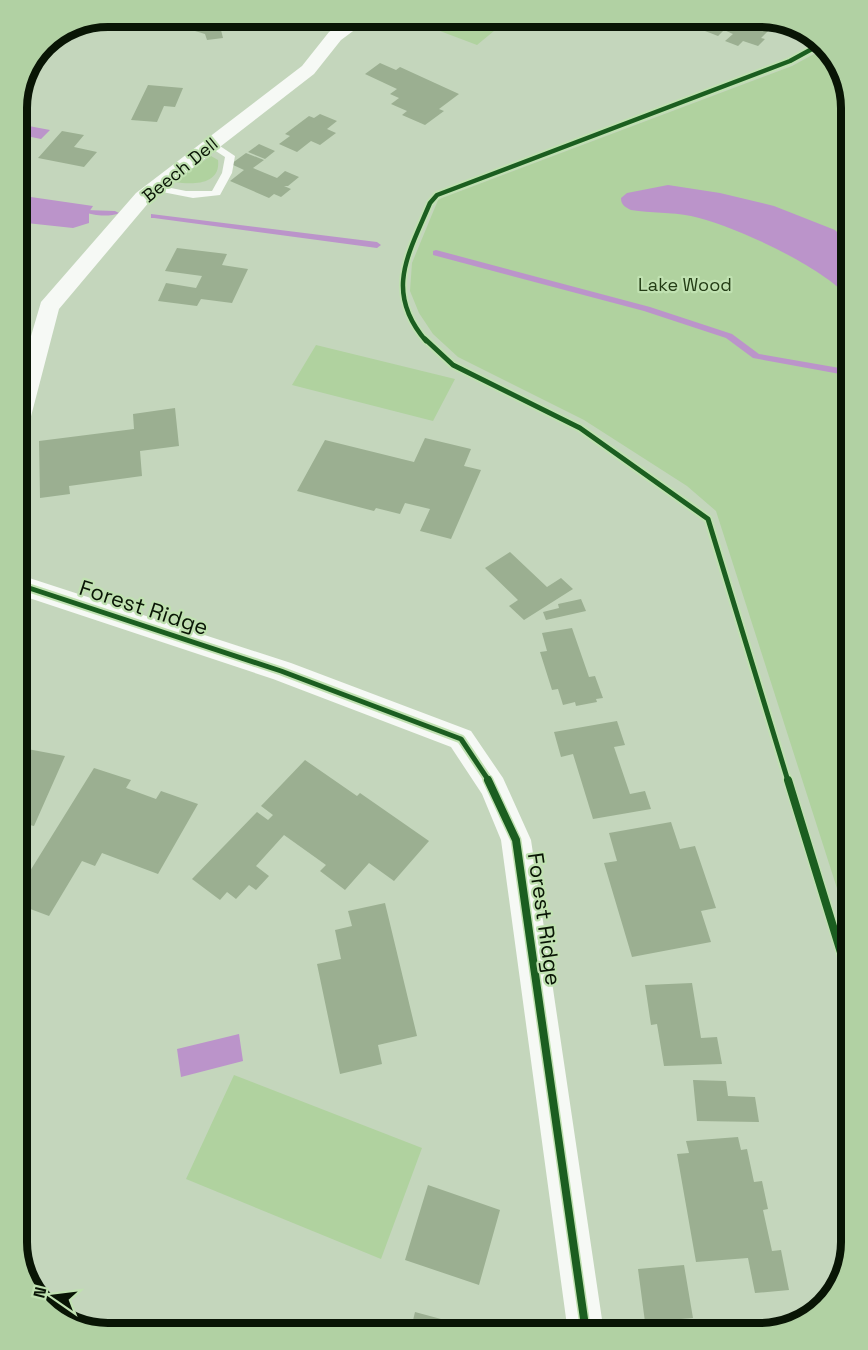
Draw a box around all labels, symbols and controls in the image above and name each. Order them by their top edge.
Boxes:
street label: Beech Dell [137,132,222,207]
park label: Lake Wood [638,273,732,296]
street label: Forest Ridge [76,573,212,641]
street label: Forest Ridge [522,851,568,987]
north arrow [24,1266,84,1326]
text: N [28,1285,51,1300]

